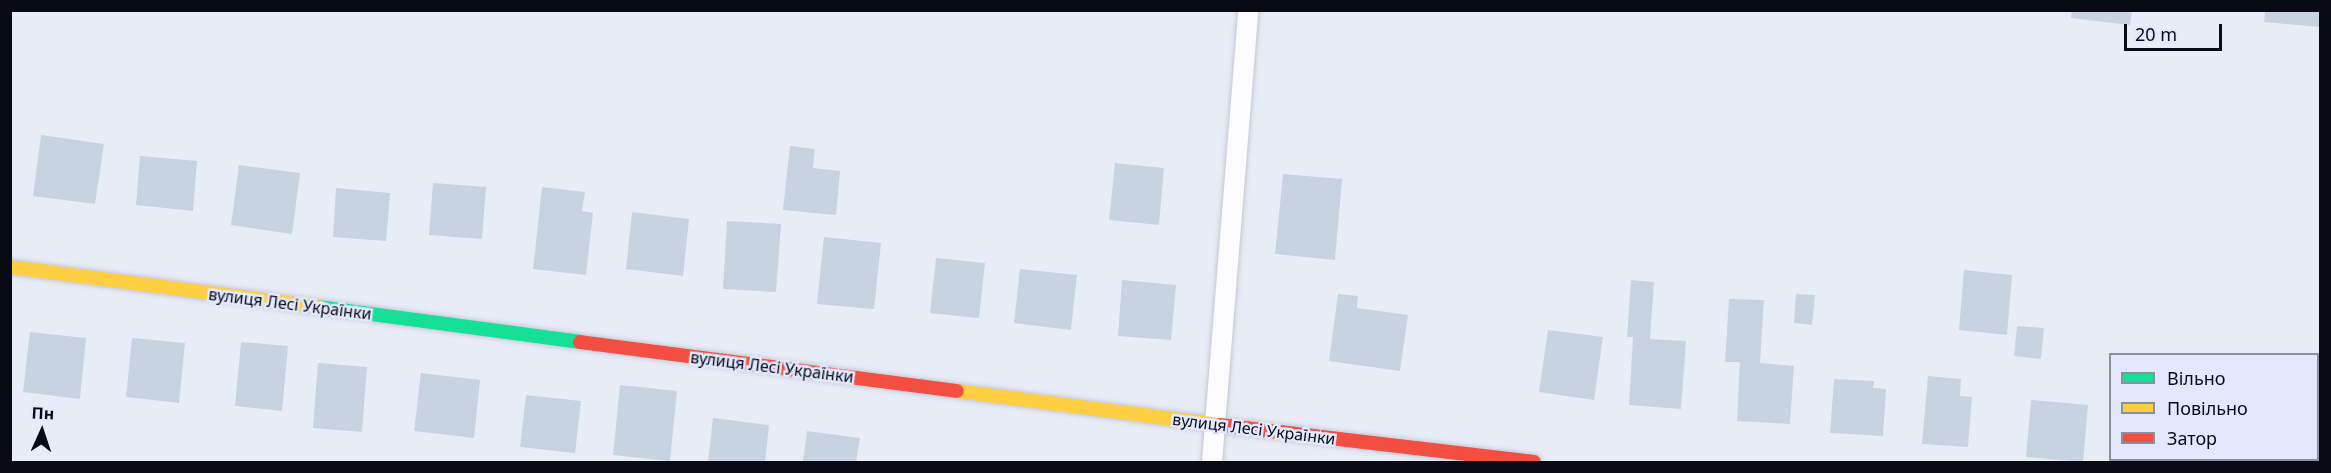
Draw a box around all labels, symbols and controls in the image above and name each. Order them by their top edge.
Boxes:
scale bar [2127,12,2224,50]
text: 20 m [2135,22,2177,46]
street label: вулиця Лесі Українки [207,284,373,324]
street label: вулиця Лесі Українки [689,347,855,387]
legend [2109,353,2319,461]
text: Вільно [2167,366,2225,390]
text: Повільно [2167,396,2248,420]
north arrow [12,401,72,461]
text: Пн [31,401,55,425]
street label: вулиця Лесі Українки [1171,409,1337,449]
text: Затор [2167,426,2217,450]

